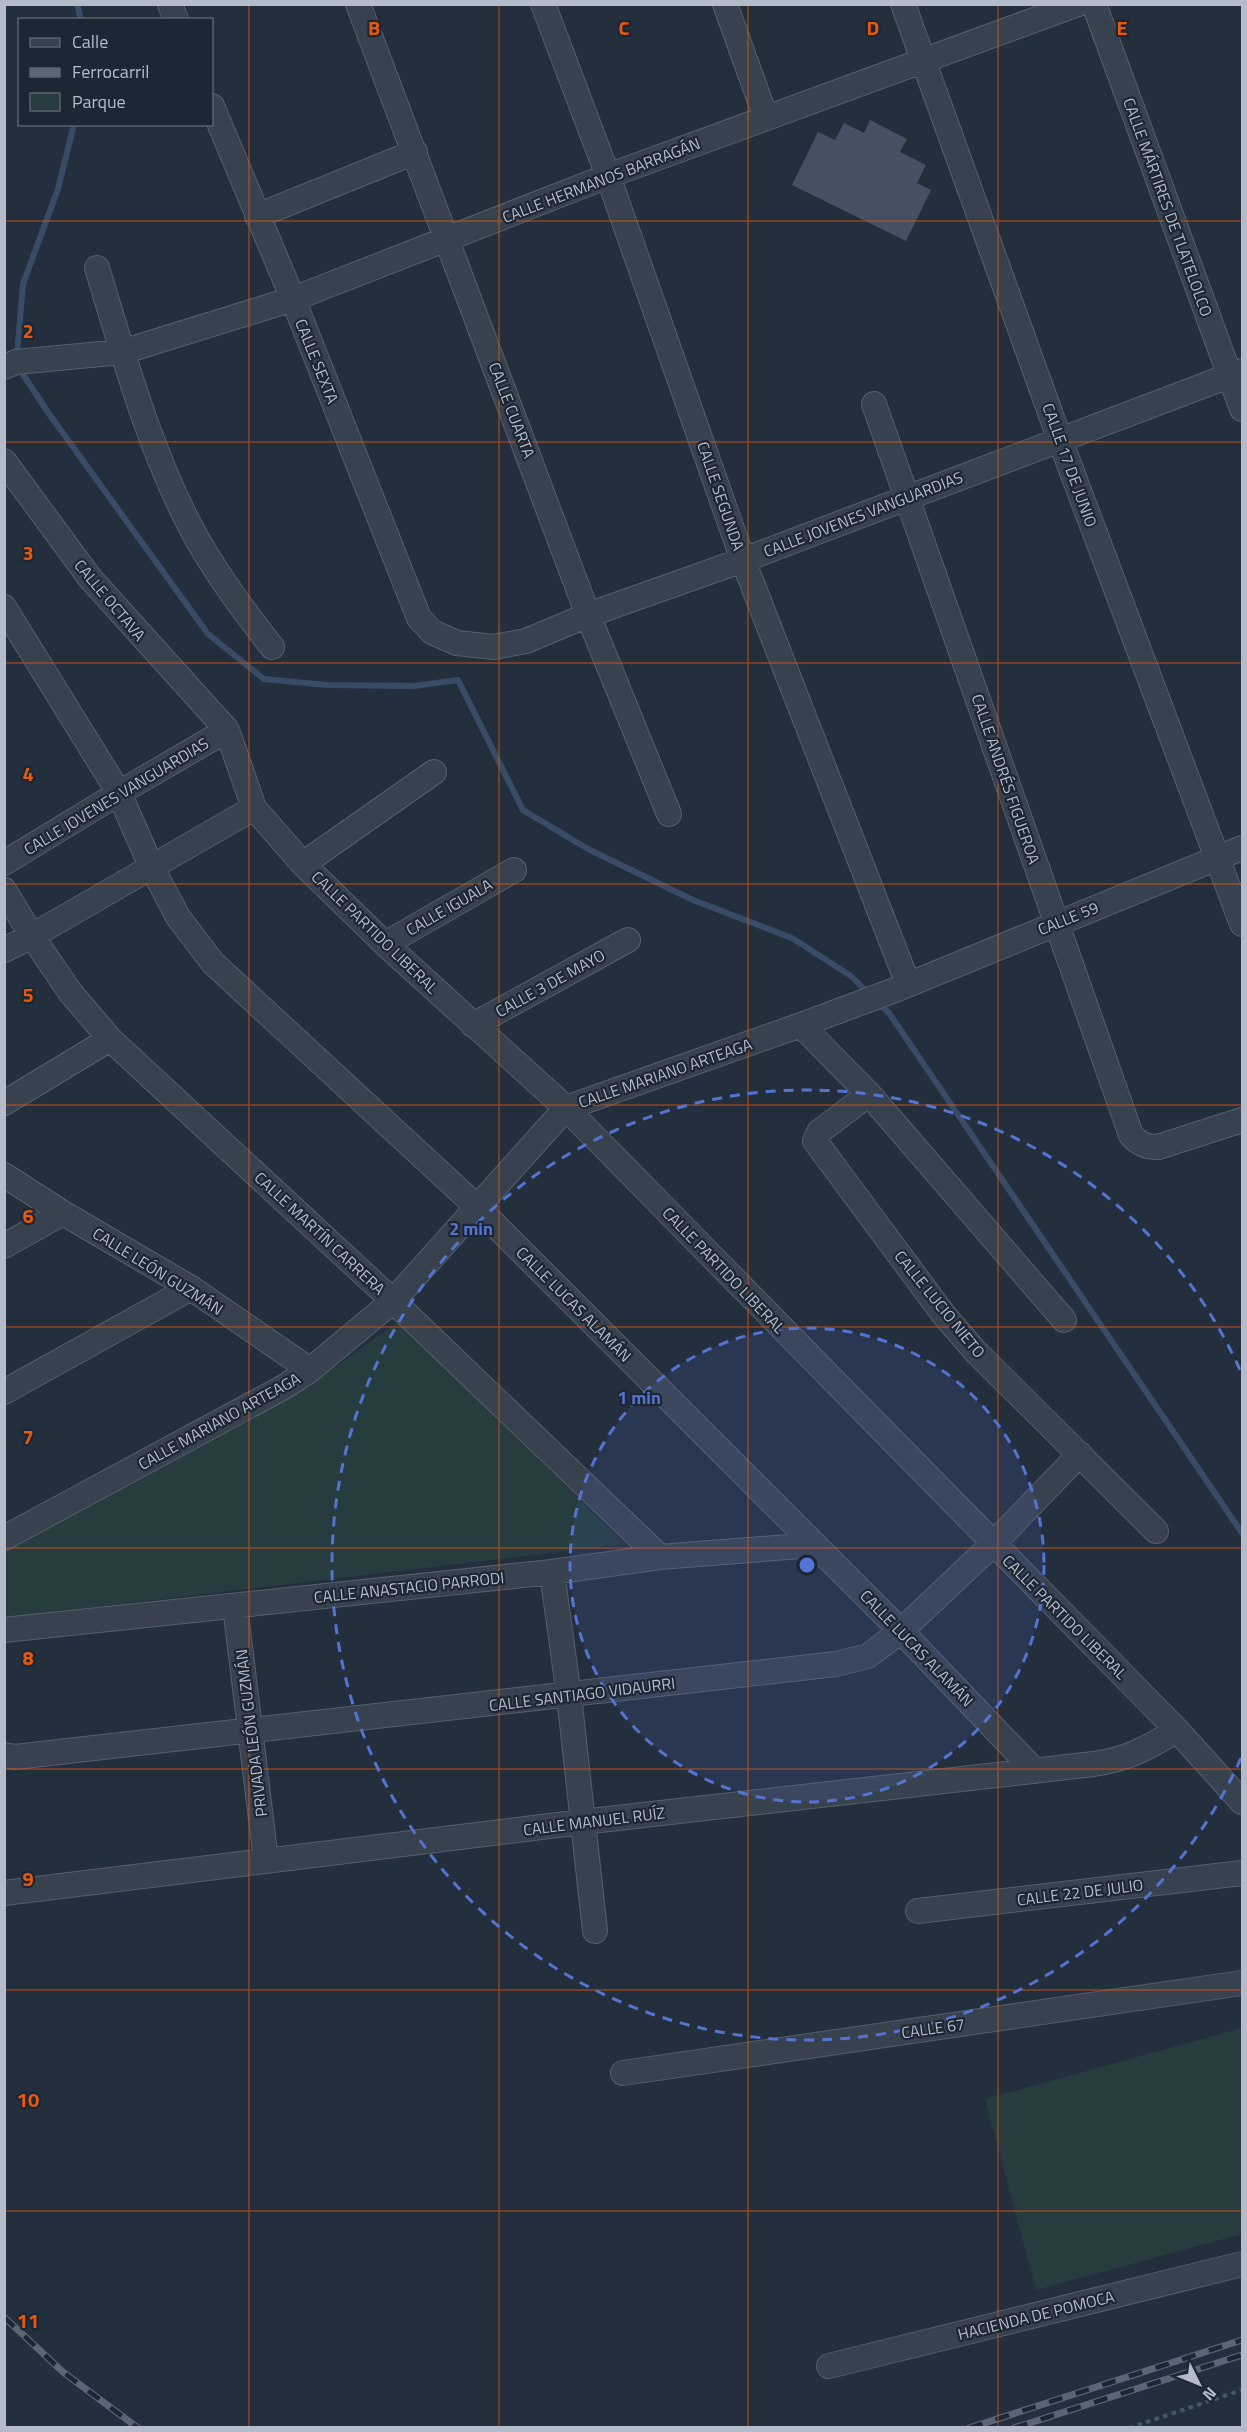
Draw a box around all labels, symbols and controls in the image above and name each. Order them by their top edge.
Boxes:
text: B [368,12,380,43]
text: C [619,12,630,43]
text: D [867,12,879,43]
text: E [1116,12,1128,43]
legend [18,18,213,126]
text: Calle [72,28,108,55]
text: Ferrocarril [72,58,149,85]
text: Parque [72,88,126,115]
street label: CALLE MÁRTIRES DE TLATELOLCO [1117,94,1219,320]
street label: CALLE HERMANOS BARRAGÁN [498,131,704,229]
text: 2 [22,315,34,346]
street label: CALLE SEXTA [289,315,345,407]
street label: CALLE CUARTA [483,358,542,462]
street label: CALLE 17 DE JUNIO [1036,400,1104,530]
street label: CALLE SEGUNDA [691,438,751,554]
street label: CALLE JOVENES VANGUARDIAS [760,465,966,563]
text: 3 [22,537,34,568]
street label: CALLE OCTAVA [69,554,152,647]
street label: CALLE ANDRÉS FIGUEROA [966,691,1047,868]
street label: CALLE JOVENES VANGUARDIAS [19,731,213,861]
text: 4 [22,758,34,789]
street label: CALLE PARTIDO LIBERAL [306,865,444,999]
street label: CALLE IGUALA [401,872,497,942]
street label: CALLE 59 [1034,895,1102,941]
street label: CALLE 3 DE MAYO [491,943,609,1023]
text: 5 [22,979,34,1010]
street label: CALLE MARIANO ARTEAGA [575,1032,756,1114]
street label: CALLE MARTÍN CARRERA [249,1166,391,1301]
text: 6 [22,1200,34,1231]
street label: CALLE PARTIDO LIBERAL [657,1201,791,1339]
text: 2 min [449,1215,493,1242]
street label: CALLE LEÓN GUZMÁN [88,1221,228,1321]
street label: CALLE LUCAS ALAMÁN [511,1241,637,1367]
street label: CALLE LUCIO NIETO [889,1245,991,1363]
street label: CALLE MARIANO ARTEAGA [133,1366,305,1476]
text: 1 min [617,1384,661,1411]
text: 7 [22,1421,34,1452]
street label: CALLE PARTIDO LIBERAL [997,1549,1133,1685]
centre of rings [797,1555,817,1575]
street label: CALLE ANASTACIO PARRODI [313,1565,505,1609]
street label: CALLE LUCAS ALAMÁN [855,1584,979,1712]
text: 8 [22,1642,34,1673]
street label: PRIVADA LEÓN GUZMÁN [229,1648,273,1818]
street label: CALLE SANTIAGO VIDAURRI [488,1671,676,1717]
street label: CALLE MANUEL RUÍZ [522,1800,666,1842]
text: 9 [22,1863,34,1894]
street label: CALLE 22 DE JULIO [1015,1872,1145,1912]
street label: CALLE 67 [900,2012,966,2044]
text: 10 [17,2084,39,2115]
street label: HACIENDA DE POMOCA [955,2284,1117,2346]
text: 11 [17,2305,39,2336]
north arrow [1169,2354,1229,2414]
text: N [1197,2382,1223,2406]

